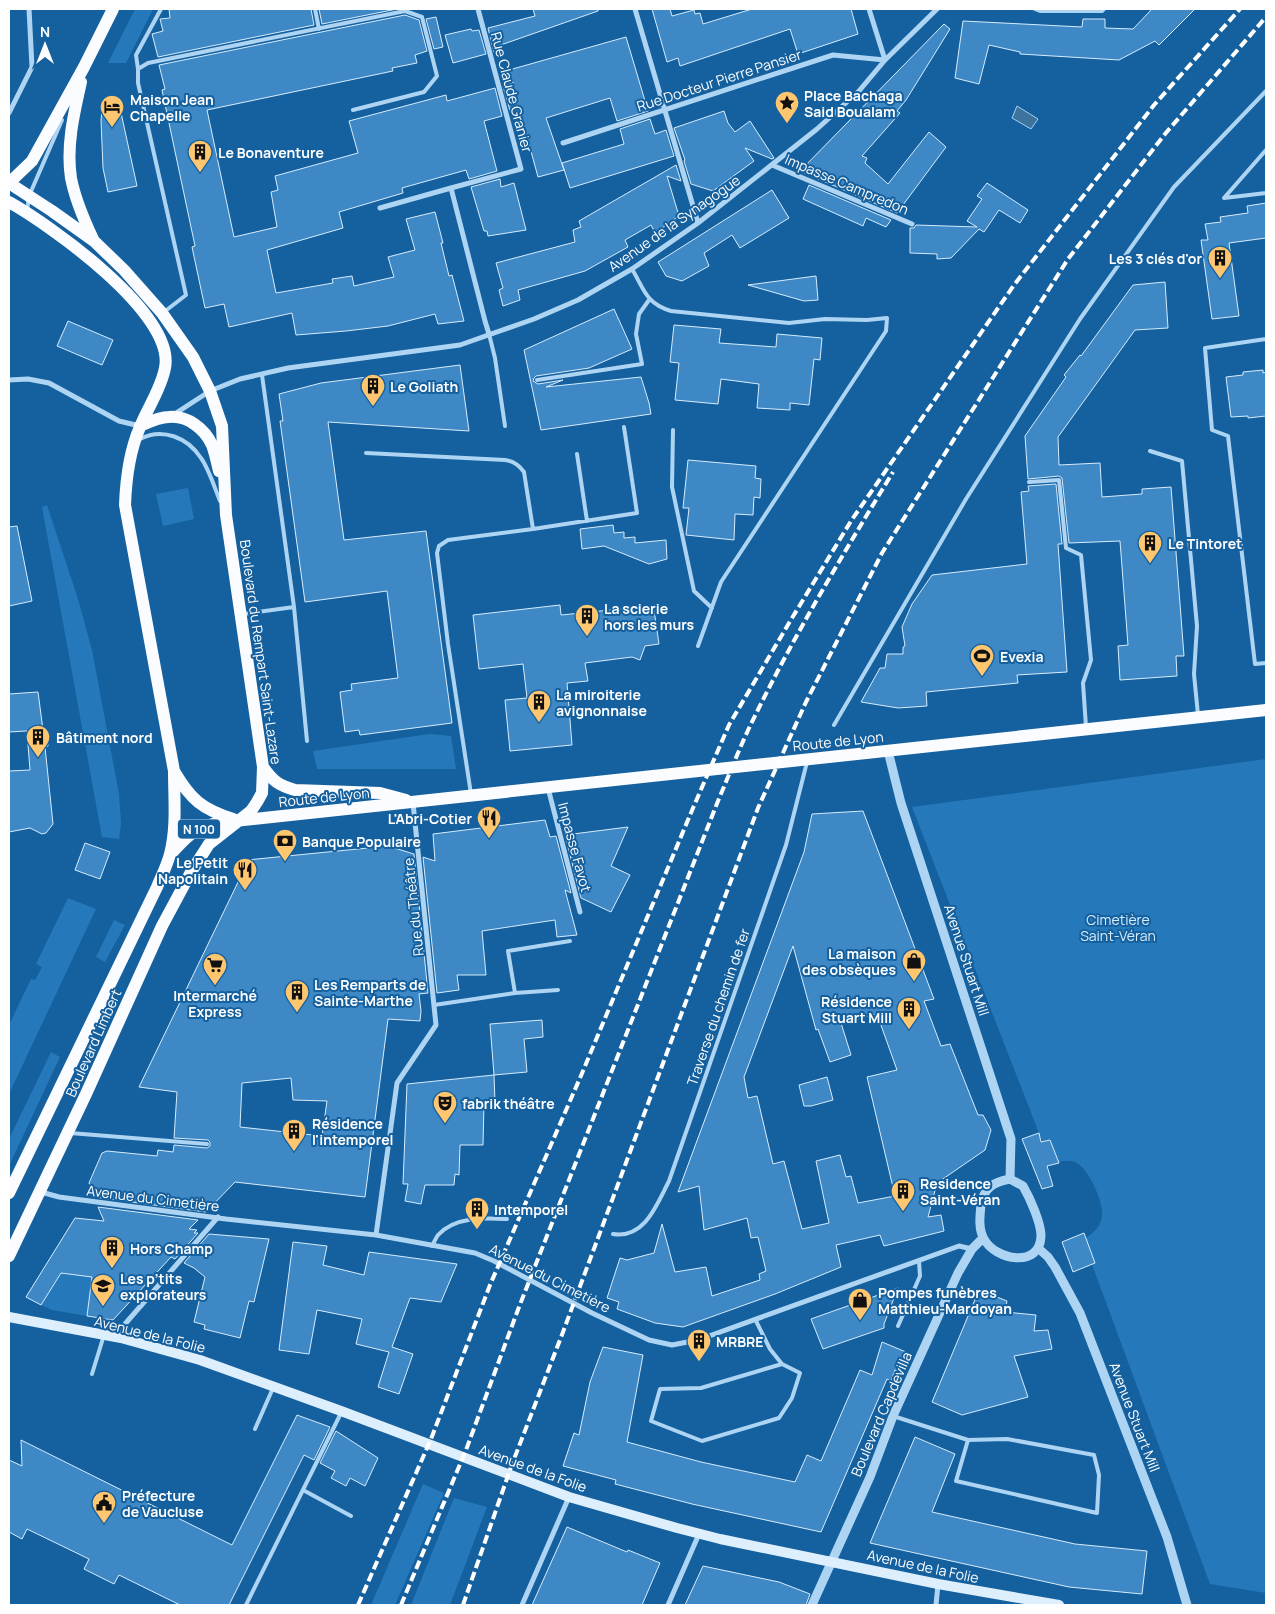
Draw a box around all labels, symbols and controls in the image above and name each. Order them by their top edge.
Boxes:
north arrow [20,20,70,70]
text: N [40,22,50,41]
street label: Rue Claude Granier [487,30,537,154]
street label: Rue Docteur Pierre Pansier [634,44,804,116]
place label: Place Bachaga Said Boualam [804,86,902,121]
place label: Maison Jean Chapelle [130,90,214,125]
place icon: Place Bachaga Said Boualam [774,90,800,124]
hotel icon: Maison Jean Chapelle [99,94,125,128]
building icon: Le Bonaventure [187,139,213,173]
place label: Le Bonaventure [218,143,324,162]
street label: Impasse Campredon [782,149,912,219]
street label: Avenue de la Synagogue [604,170,744,276]
building icon: Les 3 clés d'or [1207,245,1233,279]
place label: Les 3 clés d'or [1109,249,1202,268]
building icon: Le Goliath [360,373,386,407]
place label: Le Goliath [390,377,458,396]
building icon: Le Tintoret [1137,530,1163,564]
place label: Le Tintoret [1168,534,1242,553]
street label: Boulevard du Rempart Saint-Lazare [236,538,286,766]
place label: La scierie hors les murs [604,599,694,634]
building icon: La scierie hors les murs [574,603,600,637]
sports icon: Evexia [969,643,995,677]
place label: Evexia [1000,647,1044,666]
place label: La miroiterie avignonnaise [556,685,647,720]
building icon: La miroiterie avignonnaise [526,689,552,723]
building icon: Bâtiment nord [25,724,51,758]
street label: Route de Lyon [792,727,884,755]
place label: Bâtiment nord [56,728,153,747]
street label: Route de Lyon [278,783,370,811]
street label: Impasse Favot [554,800,596,894]
restaurant icon: L'Abri-Cotier [476,805,502,839]
place label: L'Abri-Cotier [388,809,472,828]
road number: N 100 [178,820,220,839]
bank icon: Banque Populaire [272,828,298,862]
place label: Banque Populaire [302,832,421,851]
place label: Le Petit Napolitain [158,853,228,888]
restaurant icon: Le Petit Napolitain [232,857,258,891]
street label: Rue du Théâtre [398,857,428,957]
street label: Avenue Stuart Mill [940,902,994,1018]
park label: Cimetière Saint-Véran [1080,910,1156,945]
street label: Traverse du chemin de fer [682,926,754,1088]
place label: La maison des obsèques [802,944,896,979]
shop icon: La maison des obsèques [901,948,927,982]
supermarket icon: Intermarché Express [202,952,228,986]
place label: Les Remparts de Sainte-Marthe [314,975,426,1010]
building icon: Les Remparts de Sainte-Marthe [284,979,310,1013]
street label: Boulevard Limbert [61,986,125,1100]
place label: Intermarché Express [173,986,257,1021]
place label: Résidence Stuart Mill [821,992,892,1027]
building icon: Résidence Stuart Mill [896,996,922,1030]
theatre icon: fabrik théâtre [432,1090,458,1124]
place label: fabrik théâtre [462,1094,555,1113]
place label: Résidence l'intemporel [312,1114,394,1149]
building icon: Résidence l'intemporel [281,1118,307,1152]
place label: Residence Saint-Véran [920,1174,1000,1209]
building icon: Residence Saint-Véran [890,1178,916,1212]
street label: Avenue du Cimetière [86,1180,220,1216]
building icon: Intemporel [464,1196,490,1230]
place label: Intemporel [494,1200,568,1219]
building icon: Hors Champ [99,1235,125,1269]
place label: Hors Champ [130,1239,213,1258]
street label: Avenue du Cimetière [486,1239,614,1317]
place label: Les p’tits explorateurs [120,1269,207,1304]
school or university icon: Les p’tits explorateurs [90,1273,116,1307]
place label: Pompes funèbres Matthieu-Mardoyan [878,1283,1012,1318]
shop icon: Pompes funèbres Matthieu-Mardoyan [847,1287,873,1321]
street label: Avenue de la Folie [93,1311,207,1357]
building icon: MRBRE [686,1328,712,1362]
place label: MRBRE [716,1332,763,1351]
street label: Boulevard Capdevilla [846,1349,916,1479]
street label: Avenue Stuart Mill [1105,1359,1165,1475]
street label: Avenue de la Folie [476,1440,590,1496]
place label: Préfecture de Vaucluse [122,1486,204,1521]
public building icon: Préfecture de Vaucluse [91,1490,117,1524]
street label: Avenue de la Folie [865,1545,981,1587]

